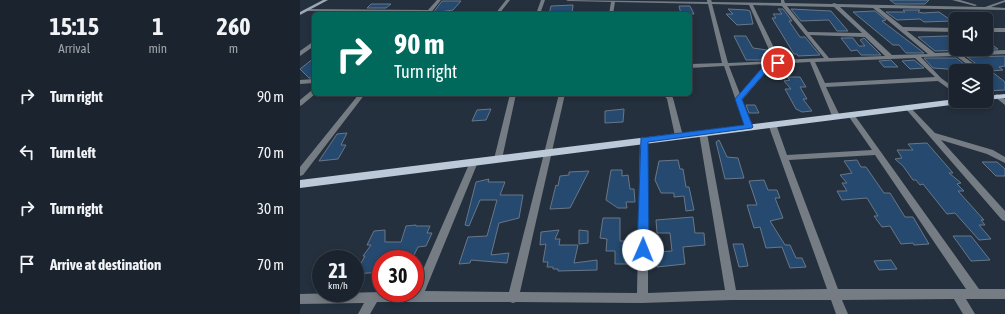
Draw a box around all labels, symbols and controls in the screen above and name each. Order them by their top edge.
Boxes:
map controls [949,12,993,108]
button: sound [949,12,993,56]
text: 15:15 [50,13,99,40]
text: 1 [152,13,163,40]
text: 260 [217,13,250,40]
icon: right [328,28,380,80]
text: 90 m [394,28,444,60]
text: Arrival [58,41,90,56]
text: min [148,41,167,56]
text: m [229,41,238,56]
pin [761,46,795,80]
icon: arrive [767,52,789,74]
text: Turn right [394,61,457,82]
button: layers [949,64,993,108]
icon: right [16,85,38,107]
text: Turn right [50,88,103,105]
text: 90 m [257,88,284,105]
icon: left [16,141,38,163]
text: Turn left [50,144,96,161]
text: 70 m [257,144,284,161]
icon: right [16,197,38,219]
text: Turn right [50,200,103,217]
text: 30 m [257,200,284,217]
position arrow [622,229,664,271]
speed limit sign: 30 [372,250,424,302]
icon: arrive [16,253,38,275]
text: Arrive at destination [50,256,161,273]
text: 70 m [257,256,284,273]
text: 21 [329,259,347,282]
text: km/h [328,280,348,291]

